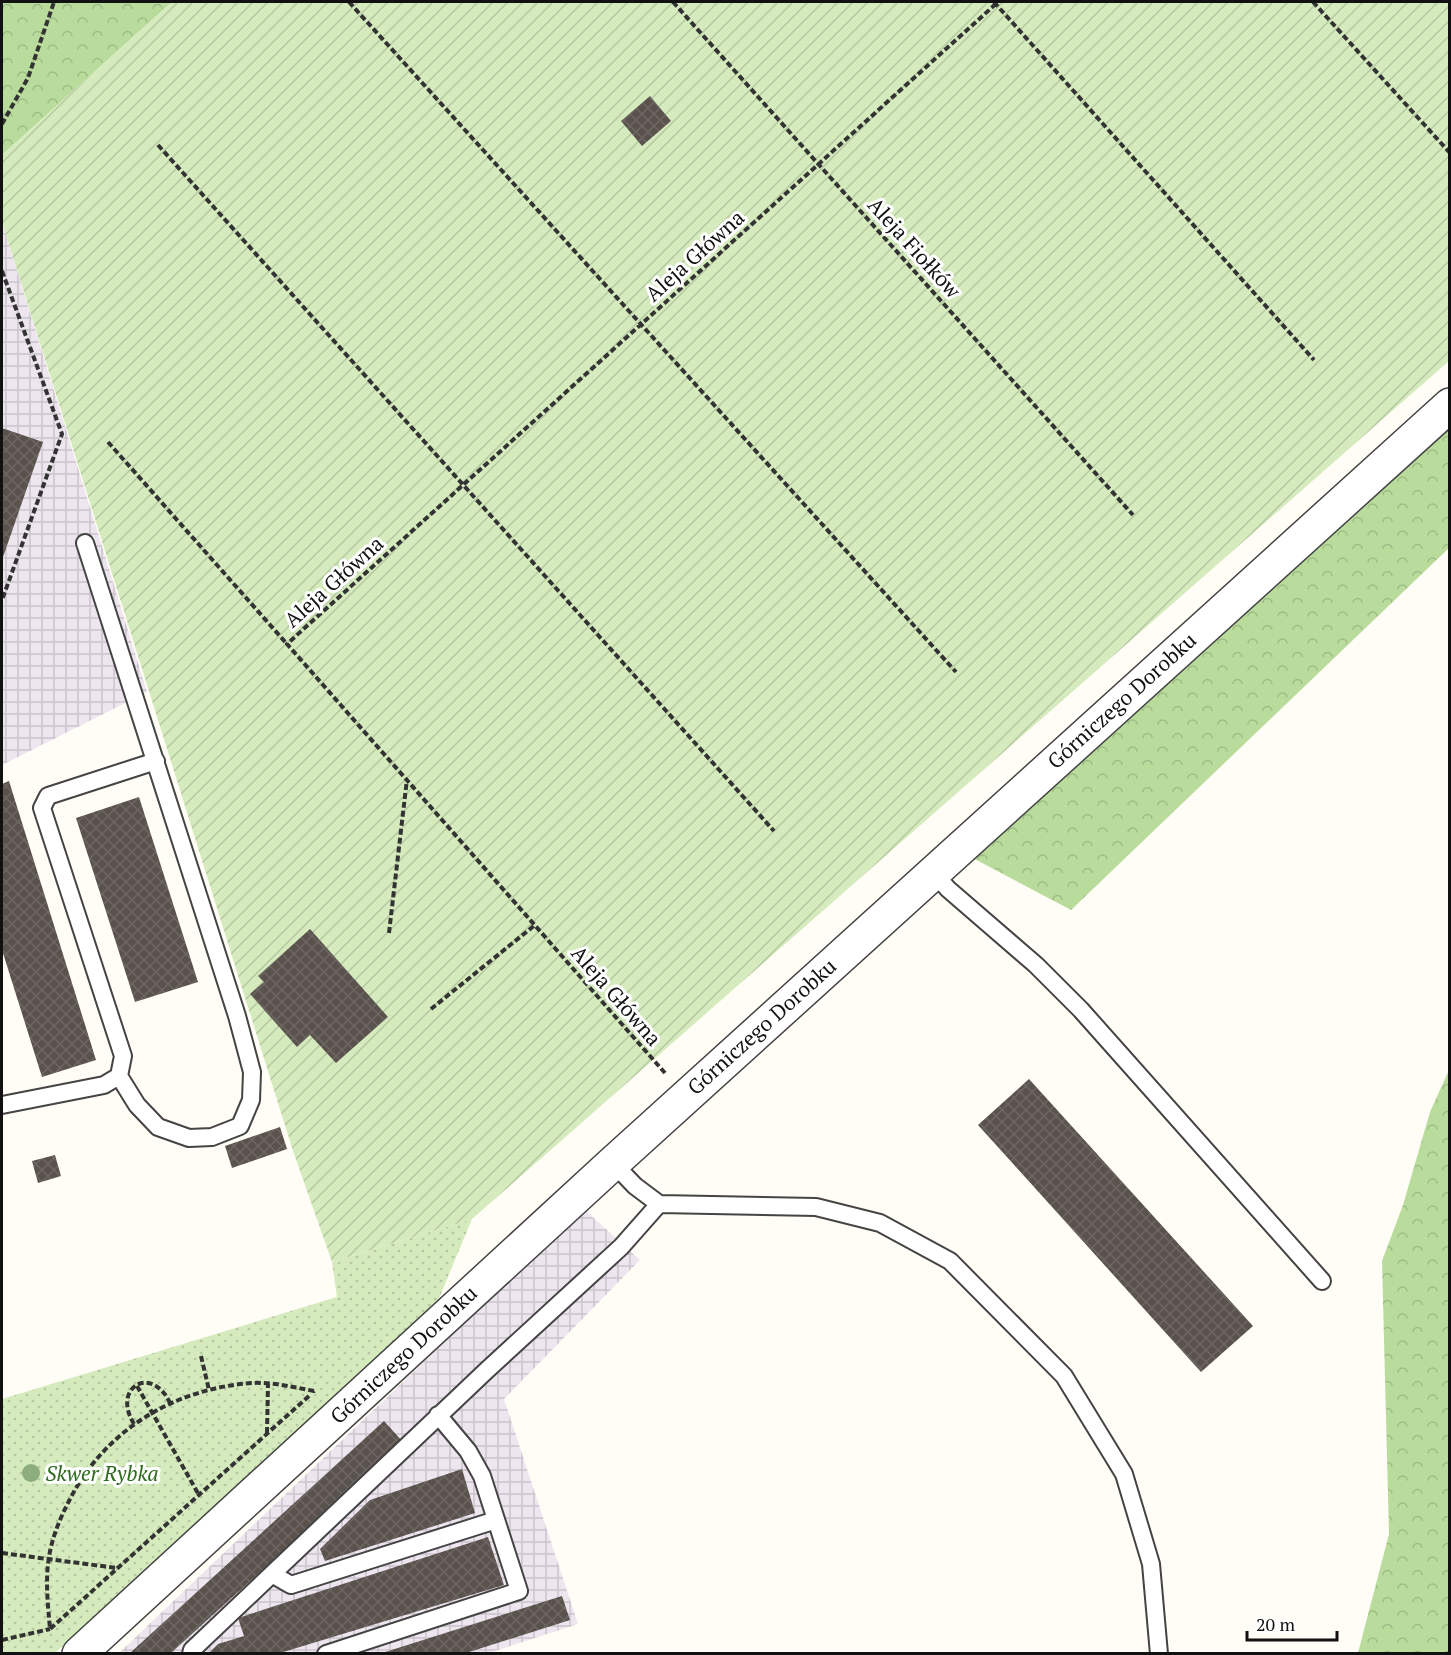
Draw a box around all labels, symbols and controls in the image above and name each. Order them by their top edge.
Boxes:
street label: Aleja Fiołków [862,191,968,304]
street label: Aleja Główna [639,203,750,307]
street label: Aleja Główna [278,529,389,633]
street label: Górniczego Dorobku [1041,626,1202,775]
street label: Aleja Główna [566,939,668,1052]
street label: Górniczego Dorobku [681,952,842,1101]
street label: Górniczego Dorobku [324,1279,483,1430]
park label: Skwer Rybka [45,1459,159,1487]
scale bar [1247,1604,1337,1642]
text: 20 m [1256,1612,1296,1636]

